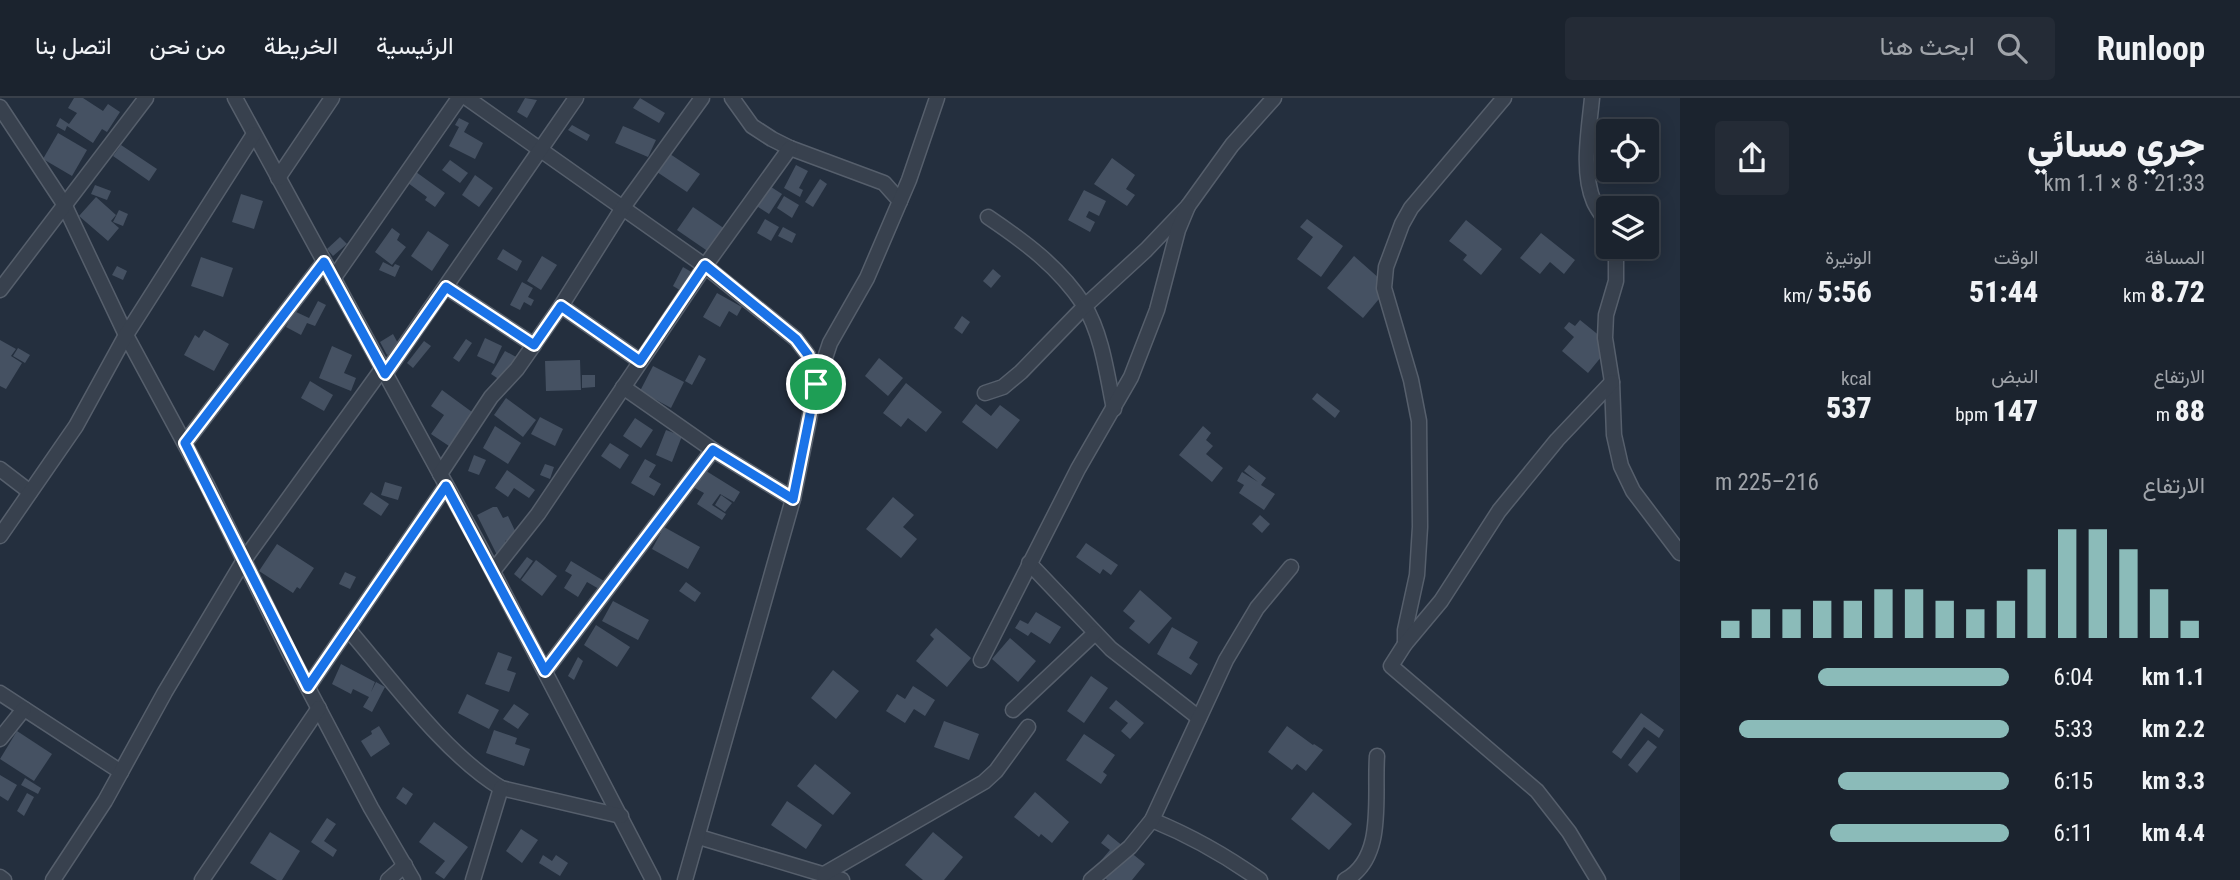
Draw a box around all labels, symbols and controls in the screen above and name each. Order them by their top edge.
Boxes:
search box [1565,17,2055,80]
icon: search [1993,29,2031,67]
text: Runloop [2097,29,2205,68]
text: ابحث هنا [1880,31,1975,61]
text: اتصل بنا [35,32,112,60]
text: من نحن [150,32,226,60]
text: الخريطة [264,32,338,60]
text: الرئيسية [376,32,454,60]
map controls [1596,119,1659,259]
button: locate [1596,119,1659,182]
button: share [1715,121,1789,195]
text: جري مسائي [2027,122,2205,166]
text: 21:33 · 8 × 1.1 km [2044,170,2205,197]
button: layers [1596,196,1659,259]
text: الوتيرة [1825,246,1872,269]
text: الوقت [1994,246,2038,269]
text: المسافة [2145,246,2205,269]
text: 5:56 [1817,274,1872,309]
text: 51:44 [1969,274,2038,309]
text: 8.72 [2150,274,2205,309]
text: /km [1783,284,1817,307]
text: km [2123,284,2150,307]
pin [786,354,846,414]
icon: arrive [797,365,835,403]
text: النبض [1991,365,2038,388]
text: الارتفاع [2153,365,2205,388]
text: kcal [1841,367,1872,390]
text: 537 [1826,390,1872,425]
text: 147 [1993,393,2038,428]
text: 88 [2175,393,2205,428]
text: bpm [1955,403,1993,426]
text: m [2156,403,2175,426]
text: 216–225 m [1715,469,1819,496]
text: الارتفاع [2143,472,2205,499]
text: 6:04 [2054,664,2093,691]
text: 1.1 km [2142,664,2205,691]
text: 5:33 [2054,716,2093,743]
text: 2.2 km [2142,716,2205,743]
text: 6:15 [2054,768,2093,795]
text: 3.3 km [2142,768,2205,795]
text: 6:11 [2054,820,2093,847]
text: 4.4 km [2142,820,2205,847]

